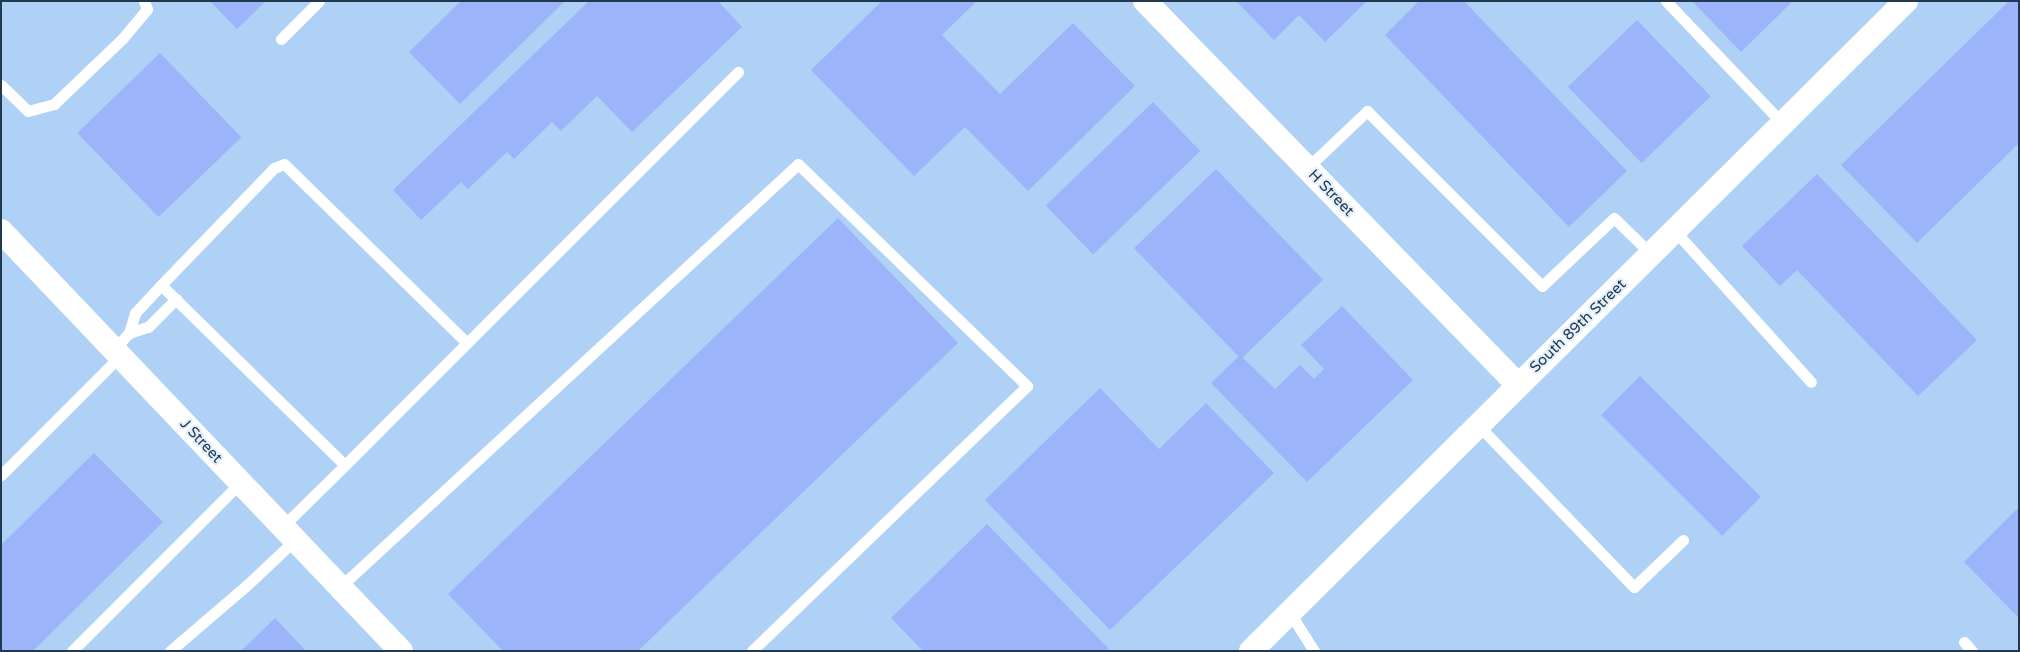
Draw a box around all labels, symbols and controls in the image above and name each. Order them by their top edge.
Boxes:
street label: H Street [1304,166,1358,220]
street label: South 89th Street [1526,276,1630,376]
street label: J Street [176,415,226,467]

